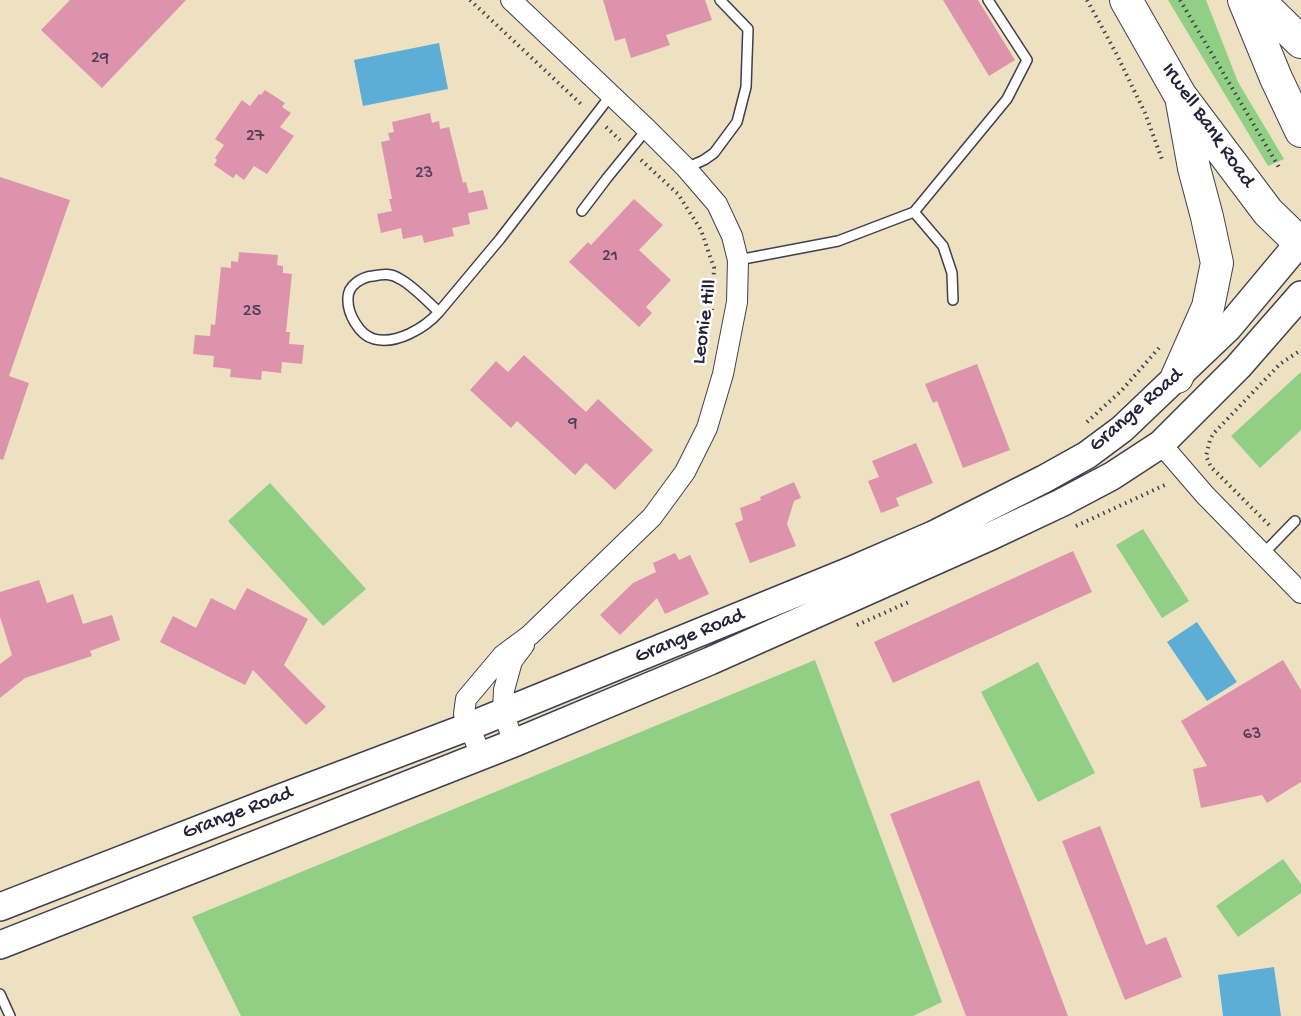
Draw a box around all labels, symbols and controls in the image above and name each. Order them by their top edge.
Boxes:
house number: 29 [91,48,109,70]
street label: Irwell Bank Road [1155,59,1259,193]
house number: 27 [246,126,264,148]
house number: 23 [415,163,433,185]
house number: 21 [602,246,618,268]
street label: Leonie Hill [688,278,724,366]
house number: 25 [243,301,261,323]
street label: Grange Road [1085,363,1189,459]
house number: 9 [568,413,578,435]
street label: Grange Road [632,604,748,670]
house number: 63 [1243,724,1261,746]
street label: Grange Road [179,781,297,847]

